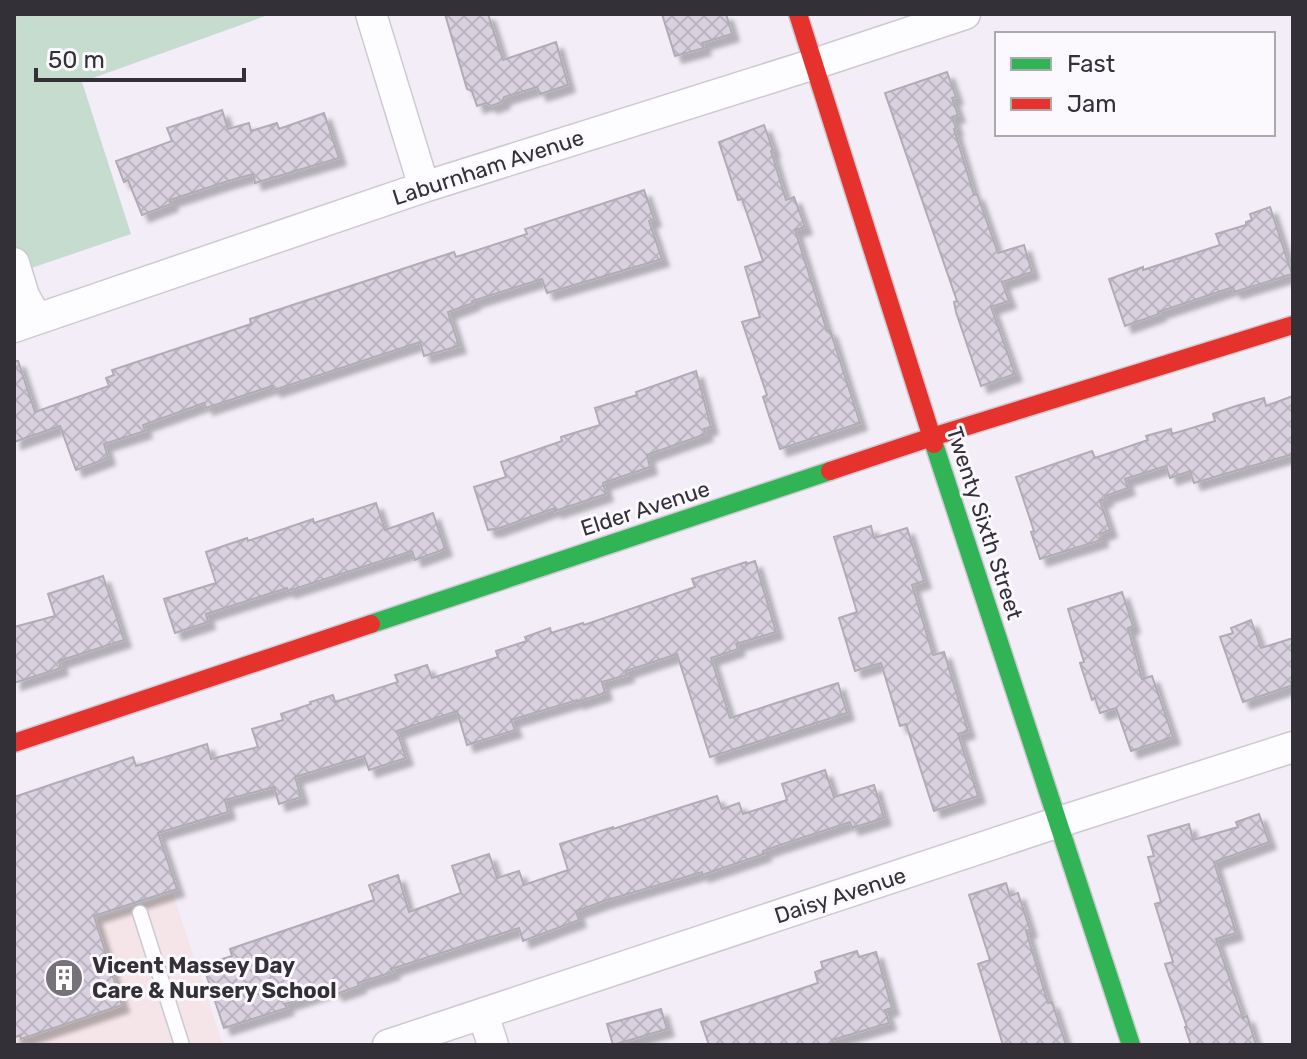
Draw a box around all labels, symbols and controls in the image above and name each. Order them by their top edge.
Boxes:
scale bar [36,32,244,82]
legend [995,32,1275,136]
text: 50 m [48,46,105,74]
text: Fast [1067,50,1115,78]
text: Jam [1067,90,1117,118]
street label: Laburnham Avenue [389,124,587,211]
street label: Twenty Sixth Street [941,423,1029,623]
street label: Elder Avenue [577,475,713,542]
street label: Daisy Avenue [771,861,909,929]
place label: Vicent Massey Day Care & Nursery School [92,952,337,1004]
building icon: Vicent Massey Day Care & Nursery School [43,957,85,999]

